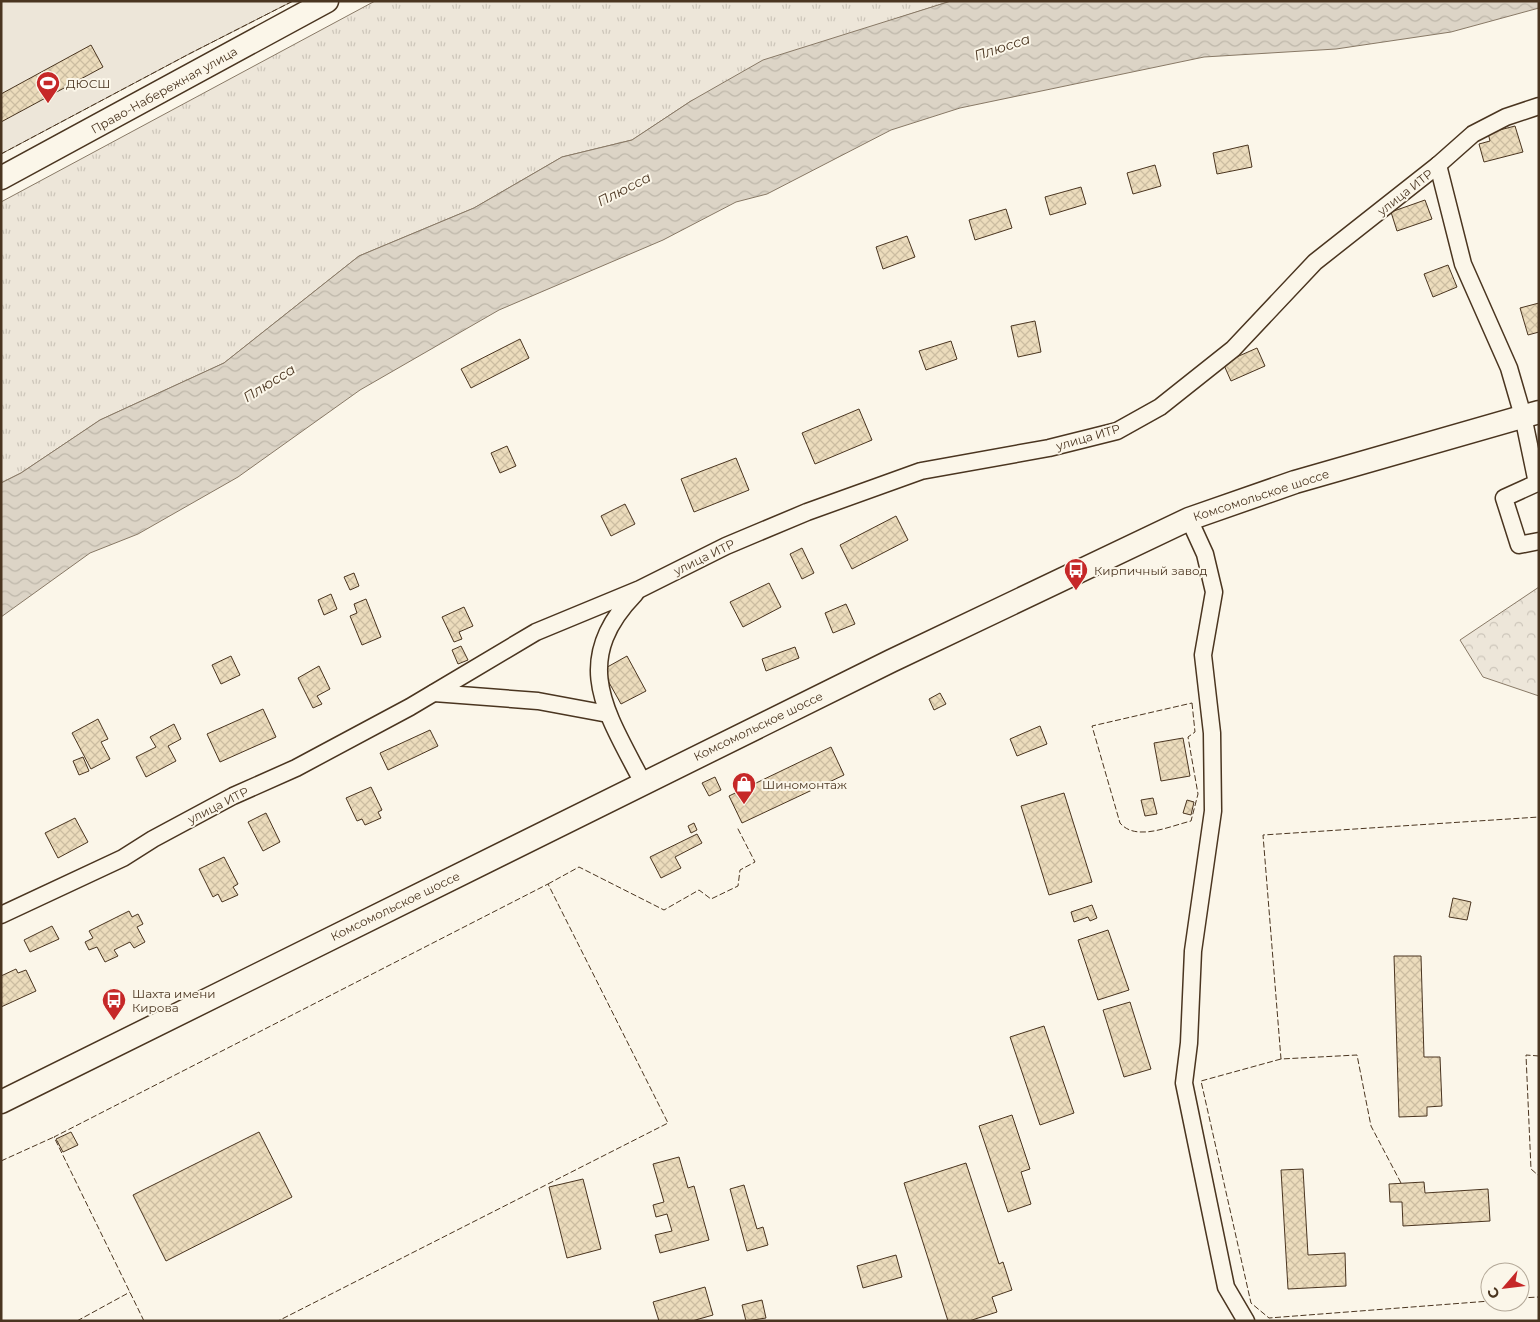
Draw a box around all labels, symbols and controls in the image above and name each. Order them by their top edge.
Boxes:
water label: Плюсса [972,29,1032,65]
street label: Право-Набережная улица [88,43,240,137]
sports icon: ДЮСШ [35,70,61,104]
place label: ДЮСШ [66,76,110,91]
street label: улица ИТР [1374,166,1436,219]
water label: Плюсса [594,168,654,210]
water label: Плюсса [240,360,298,406]
street label: улица ИТР [1053,421,1122,454]
street label: Комсомольское шоссе [1191,466,1331,524]
street label: улица ИТР [670,536,737,579]
bus stop icon: Кирпичный завод [1063,557,1089,591]
place label: Кирпичный завод [1094,563,1208,578]
street label: Комсомольское шоссе [691,688,825,764]
shop icon: Шиномонтаж [731,771,757,805]
place label: Шиномонтаж [762,777,847,792]
street label: улица ИТР [184,783,251,827]
street label: Комсомольское шоссе [328,868,462,944]
place label: Шахта имени Кирова [132,986,216,1015]
bus stop icon: Шахта имени Кирова [101,987,127,1021]
north arrow [1480,1262,1530,1312]
text: С [1483,1284,1504,1302]

